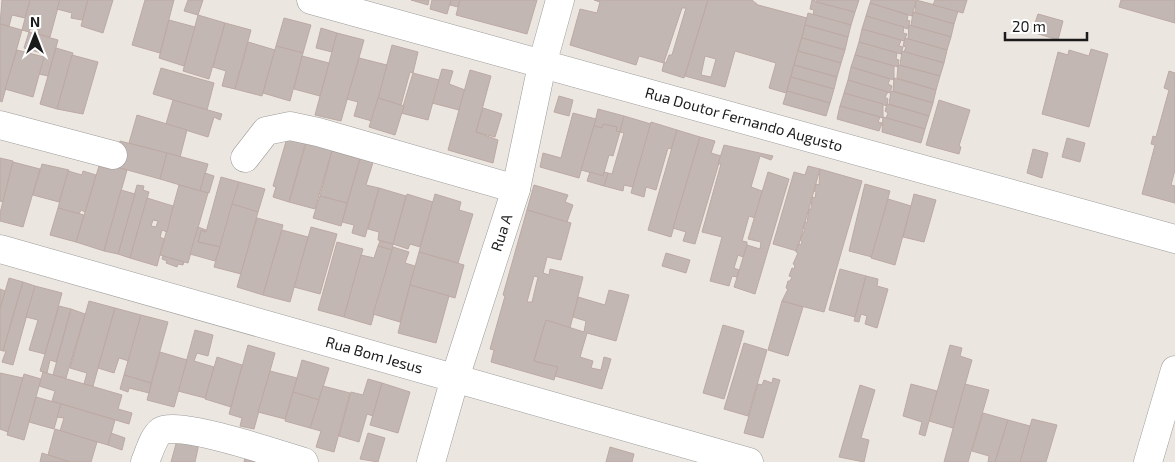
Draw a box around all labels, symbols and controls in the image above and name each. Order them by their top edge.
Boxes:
north arrow [10,10,60,60]
scale bar [1005,10,1088,42]
text: N [30,13,40,30]
text: 20 m [1012,17,1046,35]
street label: Rua Doutor Fernando Augusto [643,83,845,155]
street label: Rua A [486,211,516,253]
street label: Rua Bom Jesus [324,332,425,377]

